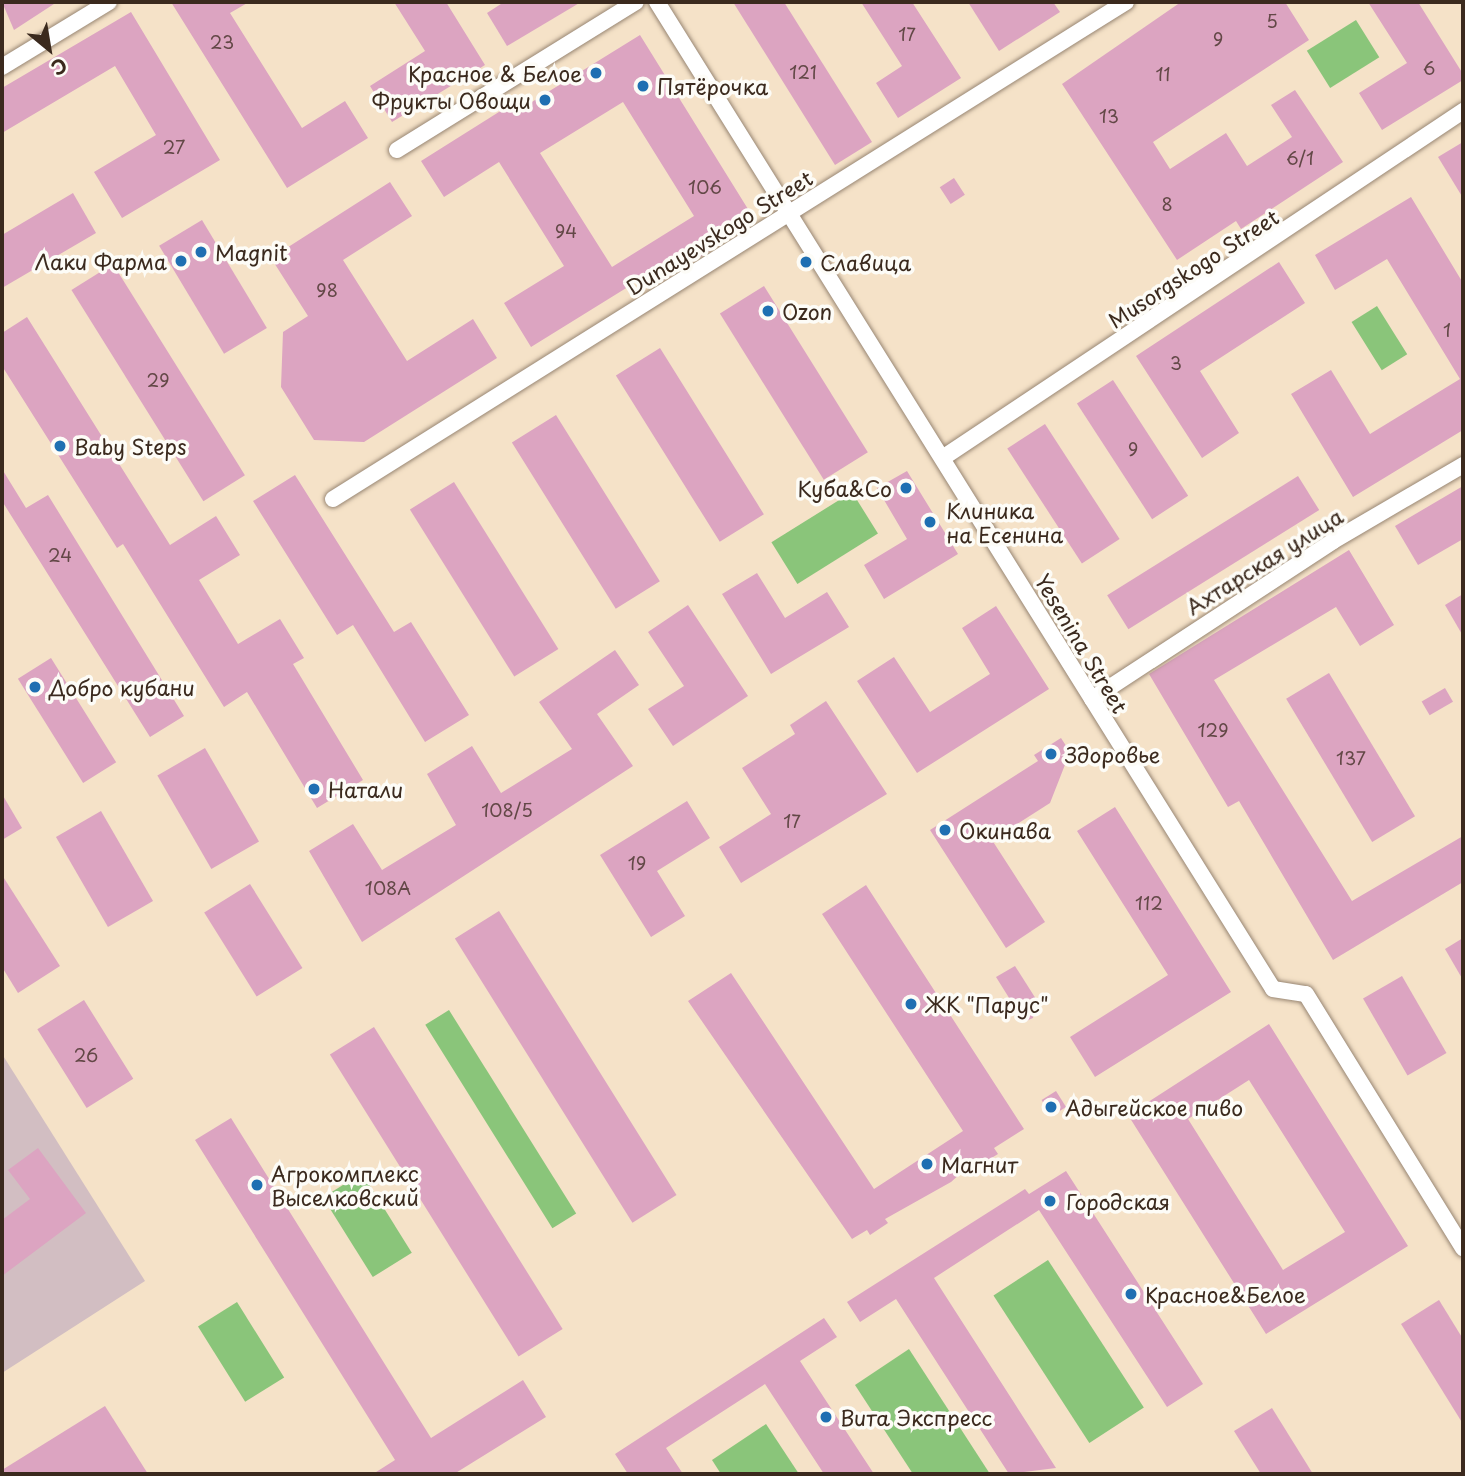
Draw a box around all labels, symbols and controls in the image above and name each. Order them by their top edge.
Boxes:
house number: 5 [1266,10,1278,32]
north arrow [14,14,84,84]
house number: 17 [898,23,916,45]
house number: 9 [1213,28,1223,50]
house number: 23 [210,31,234,53]
text: С [46,51,73,83]
house number: 6 [1423,57,1435,79]
place label: Красное & Белое [407,60,582,86]
house number: 121 [789,61,817,83]
house number: 11 [1155,63,1171,85]
marker: Красное & Белое [588,65,604,81]
place label: Пятёрочка [657,73,768,99]
marker: Пятёрочка [635,78,651,94]
place label: Фрукты Овощи [371,87,531,113]
marker: Фрукты Овощи [537,92,553,108]
house number: 13 [1099,105,1119,127]
house number: 27 [163,136,185,158]
house number: 6/1 [1286,147,1314,169]
street label: Dunayevskogo Street [621,164,817,300]
house number: 106 [688,176,722,198]
house number: 8 [1161,193,1173,215]
street label: Musorgskogo Street [1103,203,1283,333]
house number: 94 [555,220,577,242]
place label: Magnit [215,239,288,265]
marker: Magnit [193,244,209,260]
place label: Лаки Фарма [34,248,167,274]
place label: Славица [820,249,911,275]
marker: Лаки Фарма [173,253,189,269]
marker: Славица [798,254,814,270]
house number: 98 [316,279,338,301]
place label: Ozon [782,298,832,324]
marker: Ozon [760,303,776,319]
house number: 1 [1443,319,1451,341]
house number: 3 [1170,352,1182,374]
house number: 29 [147,369,169,391]
place label: Baby Steps [74,433,187,459]
marker: Baby Steps [52,438,68,454]
house number: 9 [1128,438,1138,460]
place label: Куба&Co [798,475,892,501]
marker: Куба&Co [898,480,914,496]
place label: Клиника на Есенина [946,497,1064,547]
street label: Ахтарская улица [1181,502,1347,620]
marker: Клиника на Есенина [920,512,940,532]
house number: 24 [48,544,72,566]
street label: Yesenina Street [1031,569,1133,717]
place label: Добро кубани [49,674,196,700]
marker: Добро кубани [27,679,43,695]
house number: 129 [1197,719,1229,741]
place label: Здоровье [1065,741,1160,767]
marker: Здоровье [1043,746,1059,762]
house number: 137 [1336,747,1366,769]
place label: Натали [328,776,403,802]
marker: Натали [306,781,322,797]
house number: 108/5 [481,799,533,821]
house number: 17 [783,810,801,832]
place label: Окинава [959,817,1051,843]
marker: Окинава [937,822,953,838]
house number: 19 [628,852,646,874]
house number: 108А [365,877,411,899]
house number: 112 [1135,892,1163,914]
place label: ЖК "Парус" [925,991,1050,1017]
marker: ЖК "Парус" [903,996,919,1012]
house number: 26 [74,1044,98,1066]
place label: Адыгейское пиво [1065,1094,1244,1120]
marker: Адыгейское пиво [1043,1099,1059,1115]
place label: Магнит [941,1151,1018,1177]
marker: Магнит [919,1156,935,1172]
place label: Агрокомплекс Выселковский [271,1160,419,1210]
marker: Агрокомплекс Выселковский [249,1177,265,1193]
place label: Городская [1066,1188,1170,1214]
marker: Городская [1040,1191,1060,1211]
place label: Красное&Белое [1145,1281,1306,1307]
marker: Красное&Белое [1123,1286,1139,1302]
place label: Вита Экспресс [840,1404,992,1430]
marker: Вита Экспресс [818,1409,834,1425]

